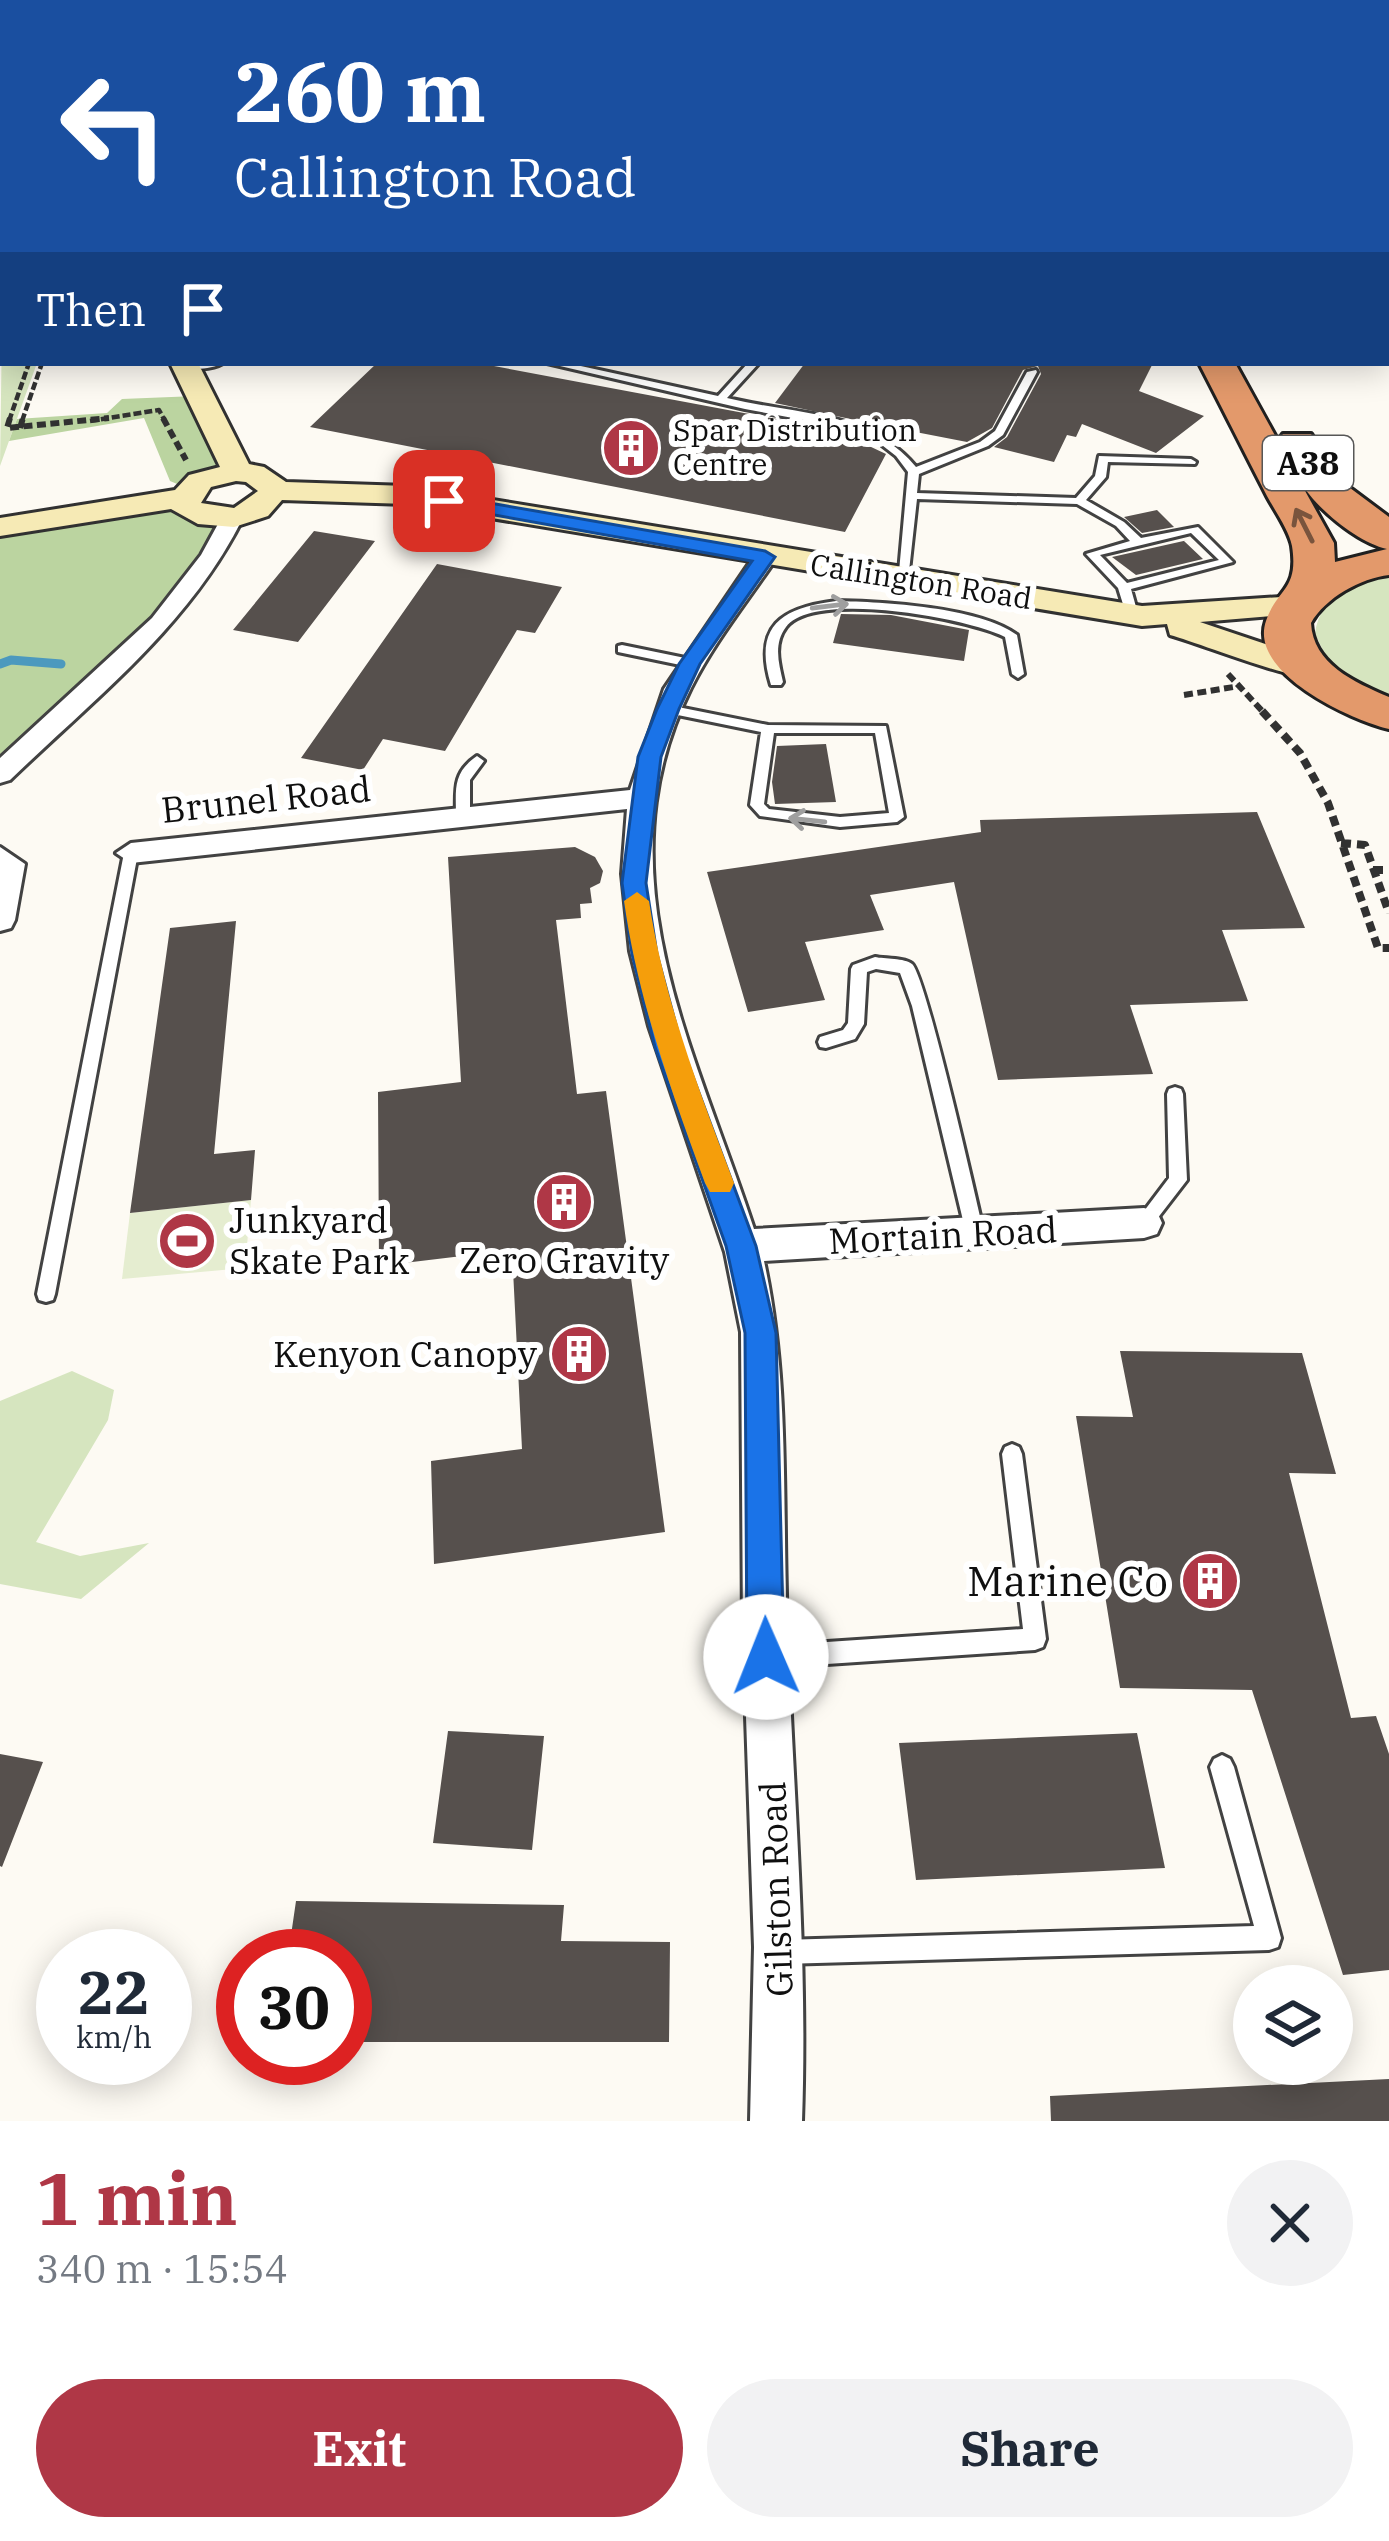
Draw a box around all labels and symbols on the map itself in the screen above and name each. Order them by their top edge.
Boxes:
place label: Spar Distribution Centre [673,410,917,483]
building icon: Spar Distribution Centre [600,417,662,479]
road number: A38 [1263,436,1353,490]
pin [393,450,495,552]
one-way arrow [1291,508,1314,544]
street label: Callington Road [808,544,1035,617]
one-way arrow [810,594,849,616]
street label: Brunel Road [159,764,373,833]
one-way arrow [788,808,827,831]
building icon: Zero Gravity [533,1171,595,1233]
place label: Junkyard Skate Park [229,1196,409,1284]
street label: Mortain Road [827,1205,1059,1264]
sports icon: Junkyard Skate Park [156,1210,218,1272]
place label: Zero Gravity [459,1236,670,1283]
building icon: Kenyon Canopy [548,1323,610,1385]
place label: Kenyon Canopy [273,1330,538,1377]
building icon: Marine Co [1179,1550,1241,1612]
place label: Marine Co [967,1553,1168,1608]
position arrow [703,1594,829,1720]
street label: Gilston Road [748,1780,803,1998]
speed limit sign: 30 [216,1929,372,2085]

